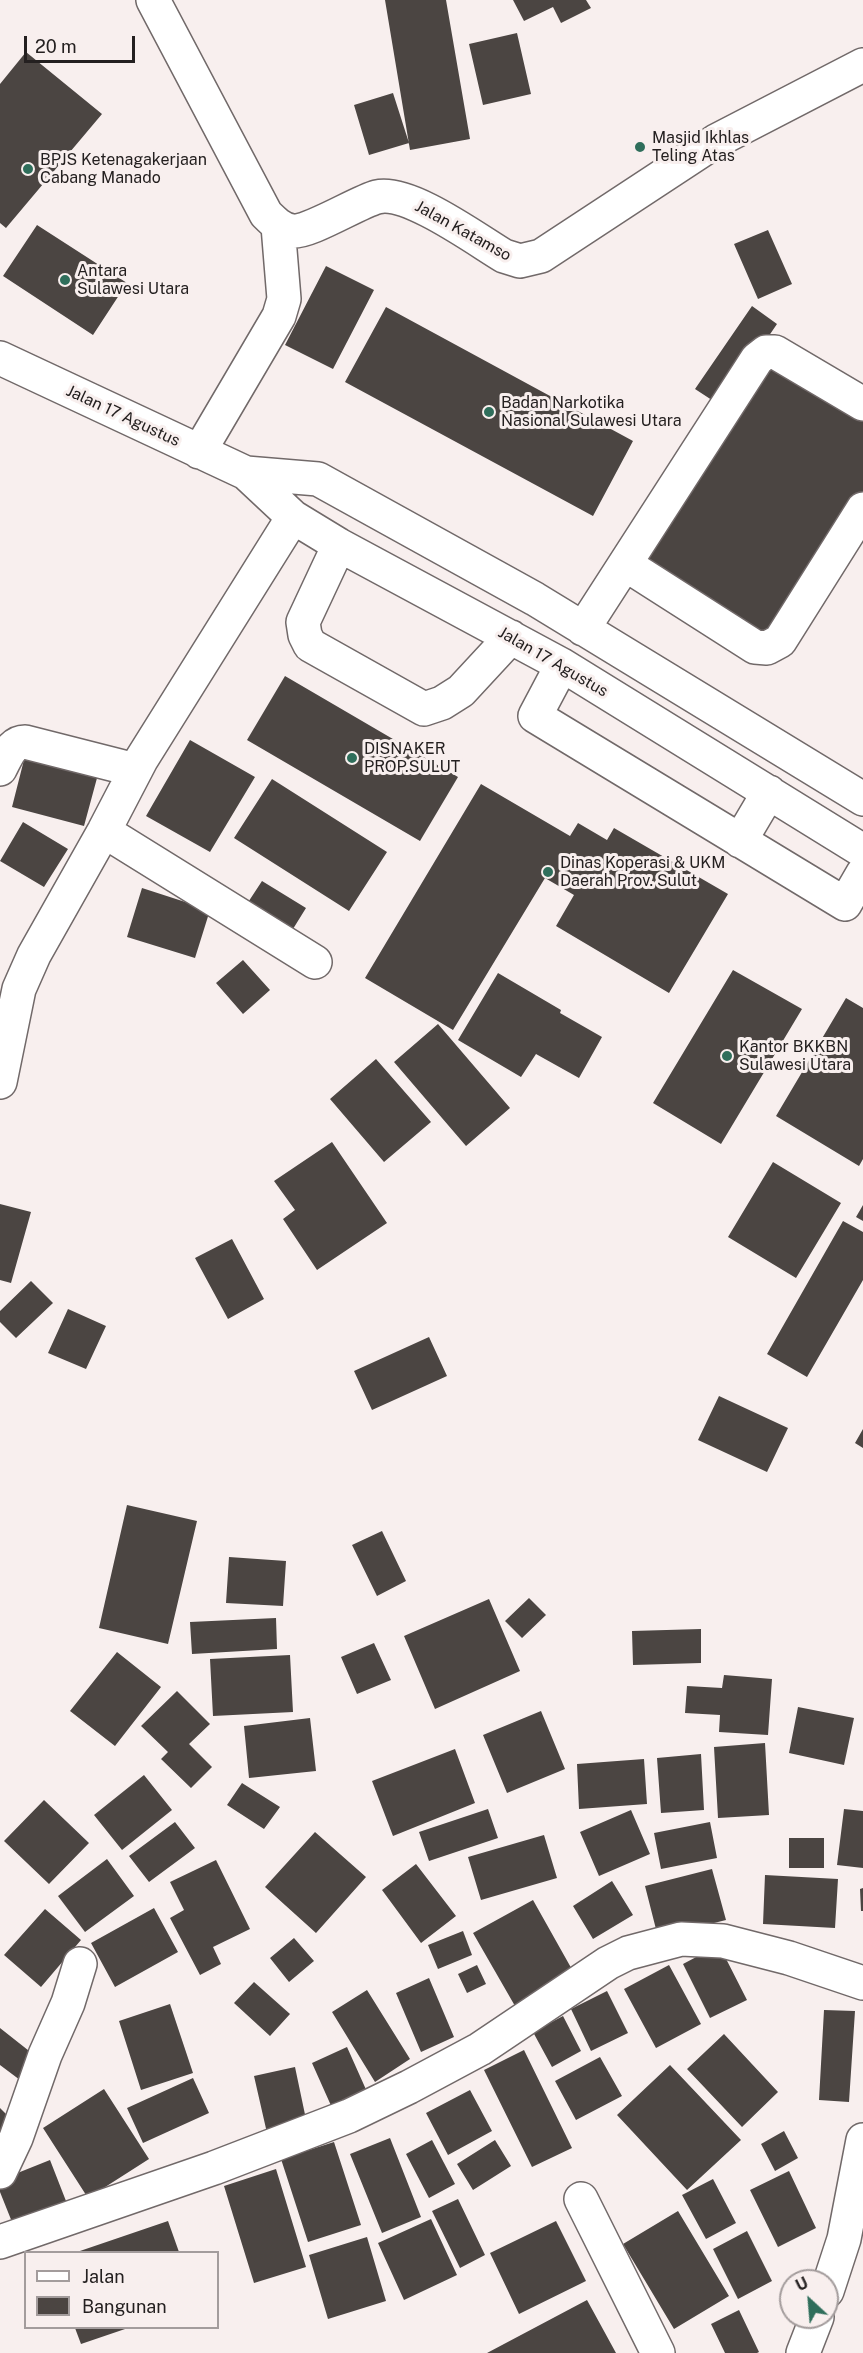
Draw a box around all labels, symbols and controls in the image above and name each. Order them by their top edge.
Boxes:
scale bar [27,24,138,62]
text: 20 m [35,36,77,57]
place label: Masjid Ikhlas Teling Atas [652,128,749,166]
marker: Masjid Ikhlas Teling Atas [633,140,647,154]
place label: BPJS Ketenagakerjaan Cabang Manado [40,150,207,188]
marker: BPJS Ketenagakerjaan Cabang Manado [21,162,35,176]
street label: Jalan Katamso [412,197,514,265]
place label: Antara Sulawesi Utara [77,261,189,299]
marker: Antara Sulawesi Utara [58,273,72,287]
street label: Jalan 17 Agustus [63,381,183,451]
place label: Badan Narkotika Nasional Sulawesi Utara [501,393,682,431]
marker: Badan Narkotika Nasional Sulawesi Utara [482,405,496,419]
street label: Jalan 17 Agustus [495,623,611,701]
place label: DISNAKER PROP.SULUT [364,739,460,777]
marker: DISNAKER PROP.SULUT [345,751,359,765]
place label: Dinas Koperasi & UKM Daerah Prov. Sulut [560,853,725,891]
marker: Dinas Koperasi & UKM Daerah Prov. Sulut [541,865,555,879]
place label: Kantor BKKBN Sulawesi Utara [739,1037,851,1075]
marker: Kantor BKKBN Sulawesi Utara [720,1049,734,1063]
legend [24,2251,219,2329]
text: Jalan [82,2266,125,2287]
north arrow [779,2269,839,2329]
text: U [792,2273,811,2295]
text: Bangunan [82,2296,167,2317]

